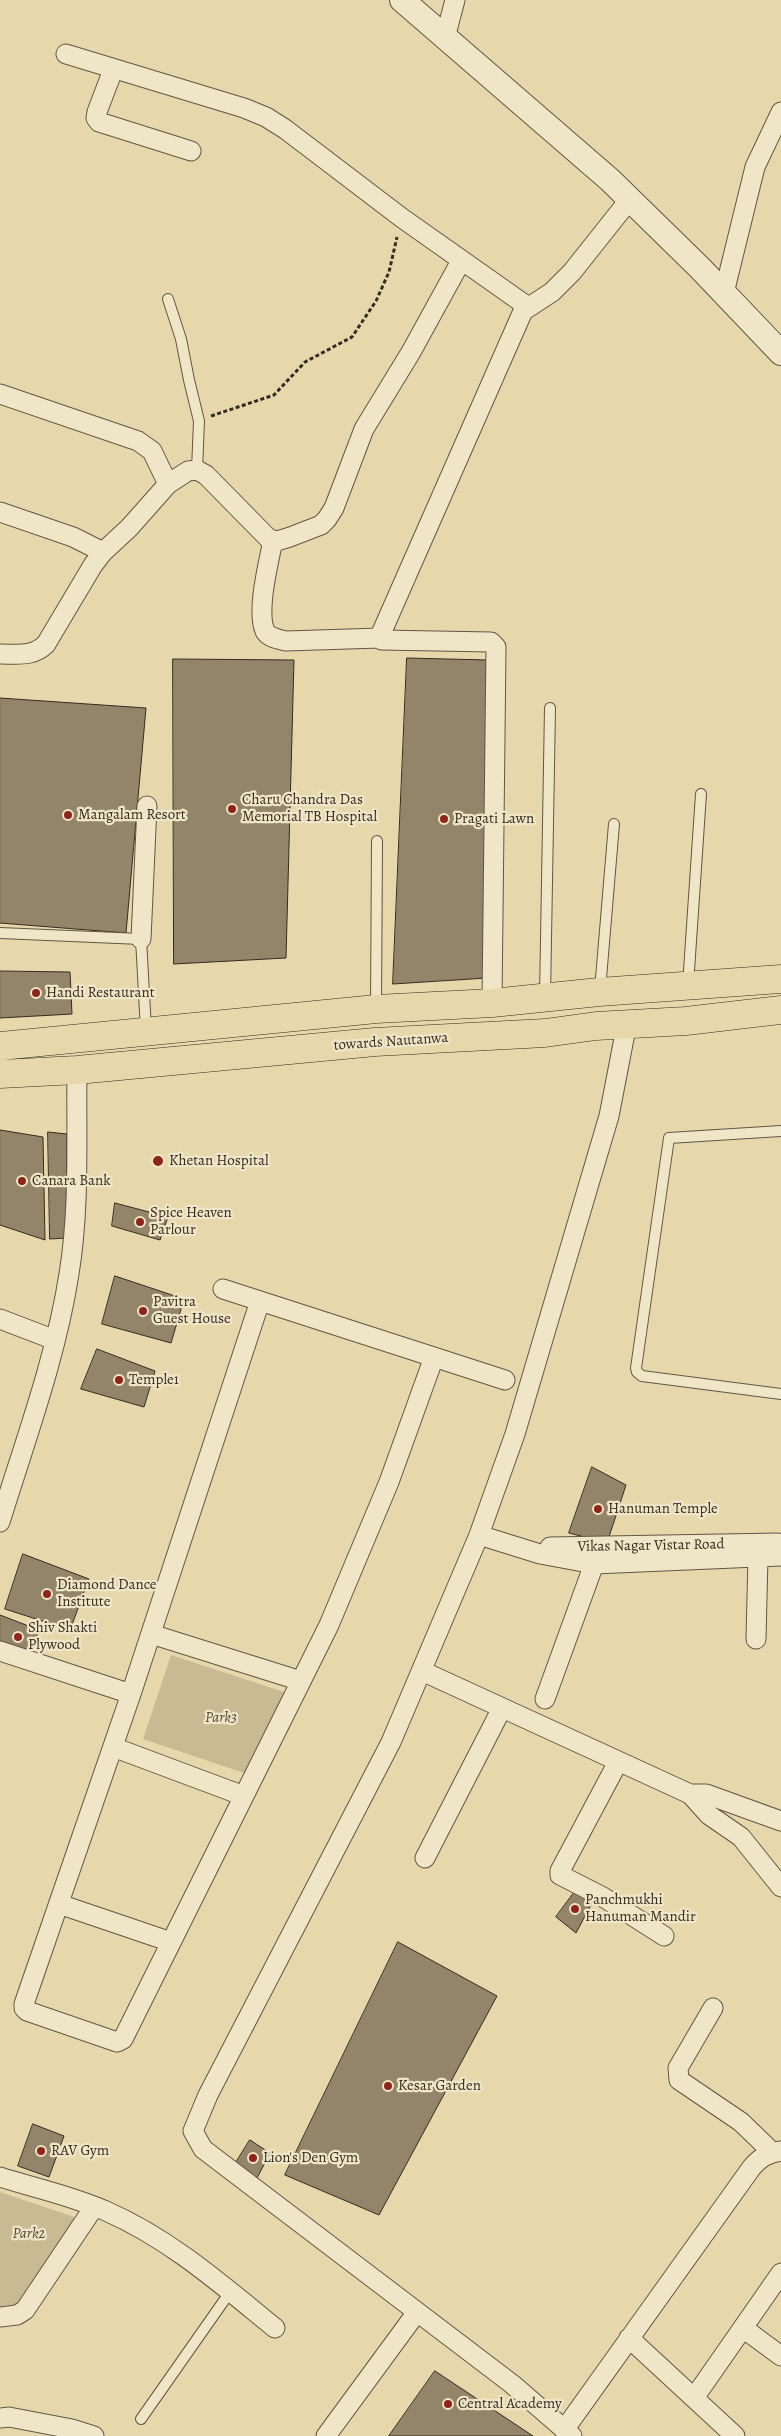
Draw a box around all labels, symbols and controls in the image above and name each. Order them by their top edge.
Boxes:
place label: Charu Chandra Das Memorial TB Hospital [242,791,377,826]
marker: Charu Chandra Das Memorial TB Hospital [226,803,238,815]
place label: Mangalam Resort [78,806,186,824]
marker: Mangalam Resort [62,809,74,821]
place label: Pragati Lawn [454,810,534,828]
marker: Pragati Lawn [438,813,450,825]
place label: Handi Restaurant [46,984,155,1002]
marker: Handi Restaurant [30,987,42,999]
street label: towards Nautanwa [333,1029,449,1055]
place label: Khetan Hospital [169,1152,269,1170]
marker: Khetan Hospital [151,1154,165,1168]
place label: Canara Bank [32,1172,111,1190]
marker: Canara Bank [16,1175,28,1187]
place label: Spice Heaven Parlour [150,1204,232,1239]
marker: Spice Heaven Parlour [134,1216,146,1228]
place label: Pavitra Guest House [153,1293,231,1328]
marker: Pavitra Guest House [137,1305,149,1317]
place label: Temple1 [129,1371,179,1389]
marker: Temple1 [113,1374,125,1386]
place label: Hanuman Temple [608,1500,718,1518]
marker: Hanuman Temple [592,1503,604,1515]
street label: Vikas Nagar Vistar Road [577,1536,725,1556]
place label: Diamond Dance Institute [57,1576,157,1611]
marker: Diamond Dance Institute [41,1588,53,1600]
place label: Shiv Shakti Plywood [28,1619,97,1654]
marker: Shiv Shakti Plywood [12,1631,24,1643]
park label: Park3 [205,1709,237,1727]
place label: Panchmukhi Hanuman Mandir [585,1891,696,1926]
marker: Panchmukhi Hanuman Mandir [569,1903,581,1915]
place label: Kesar Garden [398,2077,481,2095]
marker: Kesar Garden [382,2080,394,2092]
place label: RAV Gym [51,2142,109,2160]
marker: RAV Gym [35,2145,47,2157]
place label: Lion's Den Gym [263,2149,358,2167]
marker: Lion's Den Gym [247,2152,259,2164]
park label: Park2 [13,2225,45,2243]
place label: Central Academy [458,2395,562,2413]
marker: Central Academy [442,2398,454,2410]

